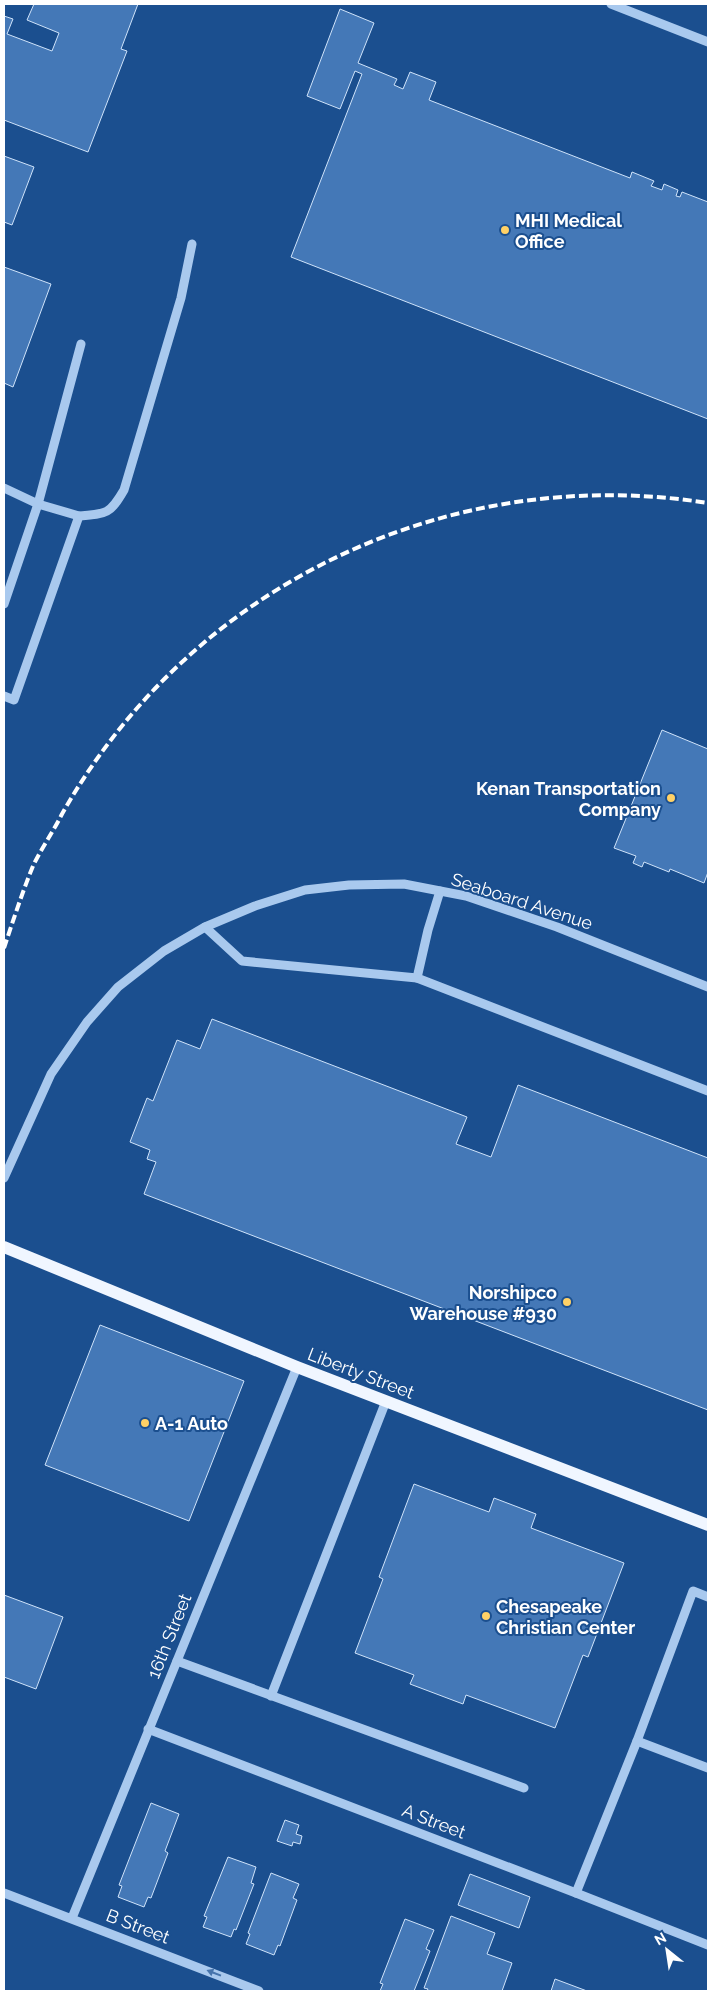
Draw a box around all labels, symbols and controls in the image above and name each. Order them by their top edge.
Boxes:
place label: MHI Medical Office [515,210,622,252]
marker: MHI Medical Office [499,224,511,236]
place label: Kenan Transportation Company [476,778,661,820]
marker: Kenan Transportation Company [665,792,677,804]
street label: Seaboard Avenue [449,868,596,934]
place label: Norshipco Warehouse #930 [410,1282,557,1324]
marker: Norshipco Warehouse #930 [561,1296,573,1308]
street label: Liberty Street [305,1343,417,1403]
place label: A-1 Auto [155,1413,228,1434]
marker: A-1 Auto [139,1417,151,1429]
street label: 16th Street [142,1591,196,1681]
place label: Chesapeake Christian Center [496,1596,635,1638]
marker: Chesapeake Christian Center [480,1610,492,1622]
street label: A Street [399,1799,469,1843]
street label: B Street [103,1904,173,1948]
north arrow [642,1925,692,1975]
text: N [652,1929,669,1948]
one-way arrow [207,1969,221,1977]

